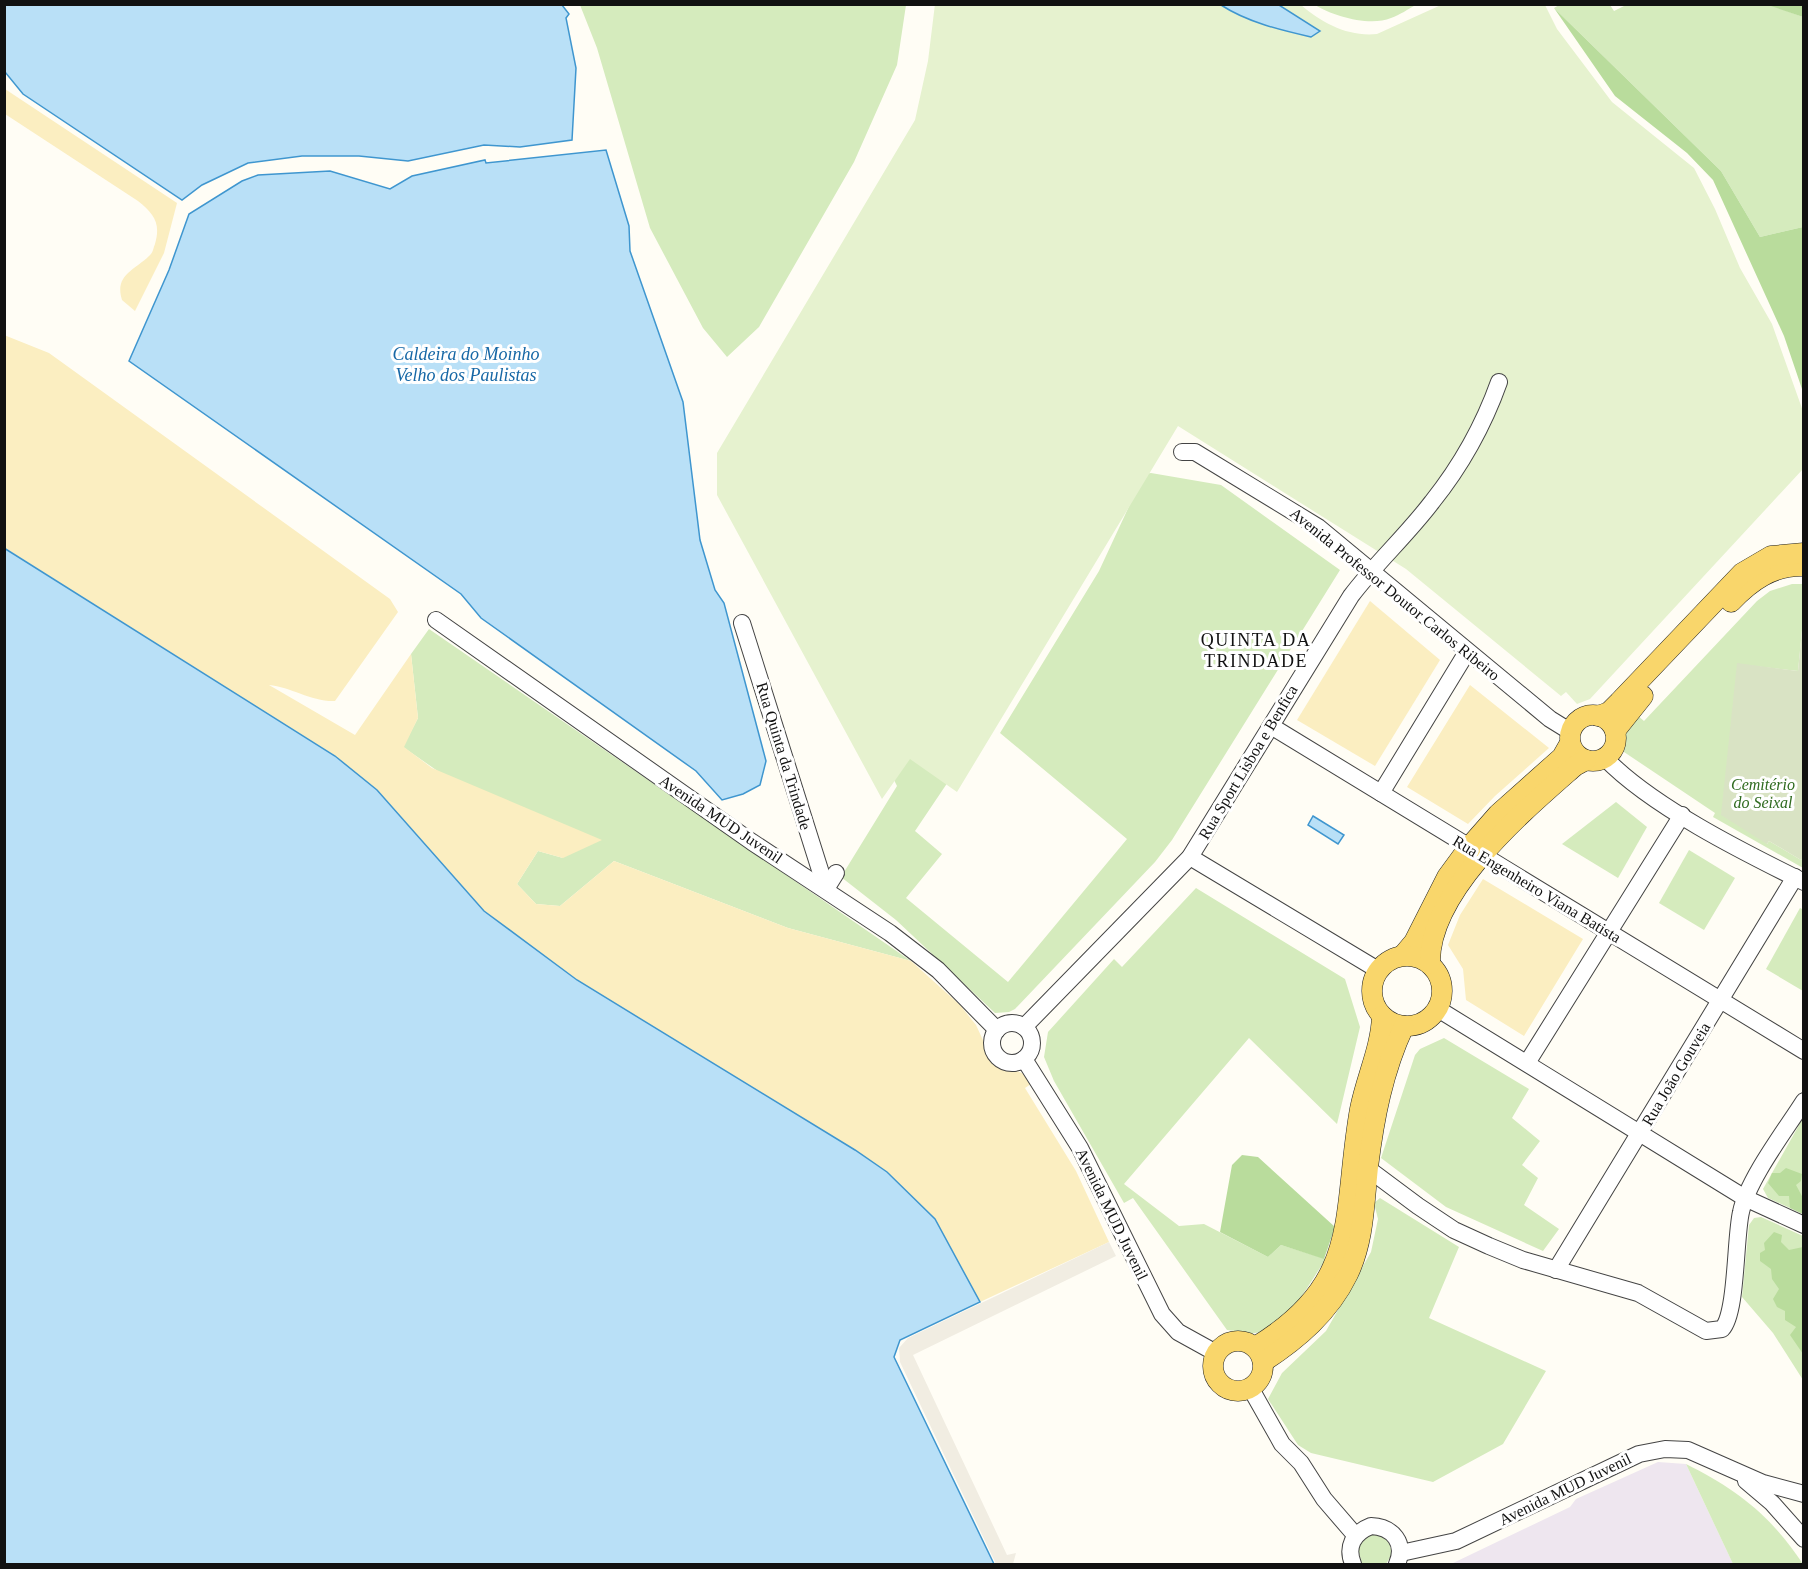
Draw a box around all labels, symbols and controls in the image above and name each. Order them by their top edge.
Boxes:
water label: Caldeira do Moinho Velho dos Paulistas [393,344,540,385]
street label: Avenida Professor Doutor Carlos Ribeiro [1287,504,1503,684]
district label: QUINTA DA TRINDADE [1201,630,1311,671]
street label: Rua Quinta da Trindade [753,680,815,832]
street label: Rua Sport Lisboa e Benfica [1195,682,1302,843]
street label: Avenida MUD Juvenil [656,772,786,867]
park label: Cemitério do Seixal [1731,776,1795,811]
street label: Rua Engenheiro Viana Batista [1449,832,1624,947]
street label: Rua João Gouveia [1639,1019,1713,1129]
street label: Avenida MUD Juvenil [1073,1145,1152,1283]
street label: Avenida MUD Juvenil [1496,1449,1634,1528]

